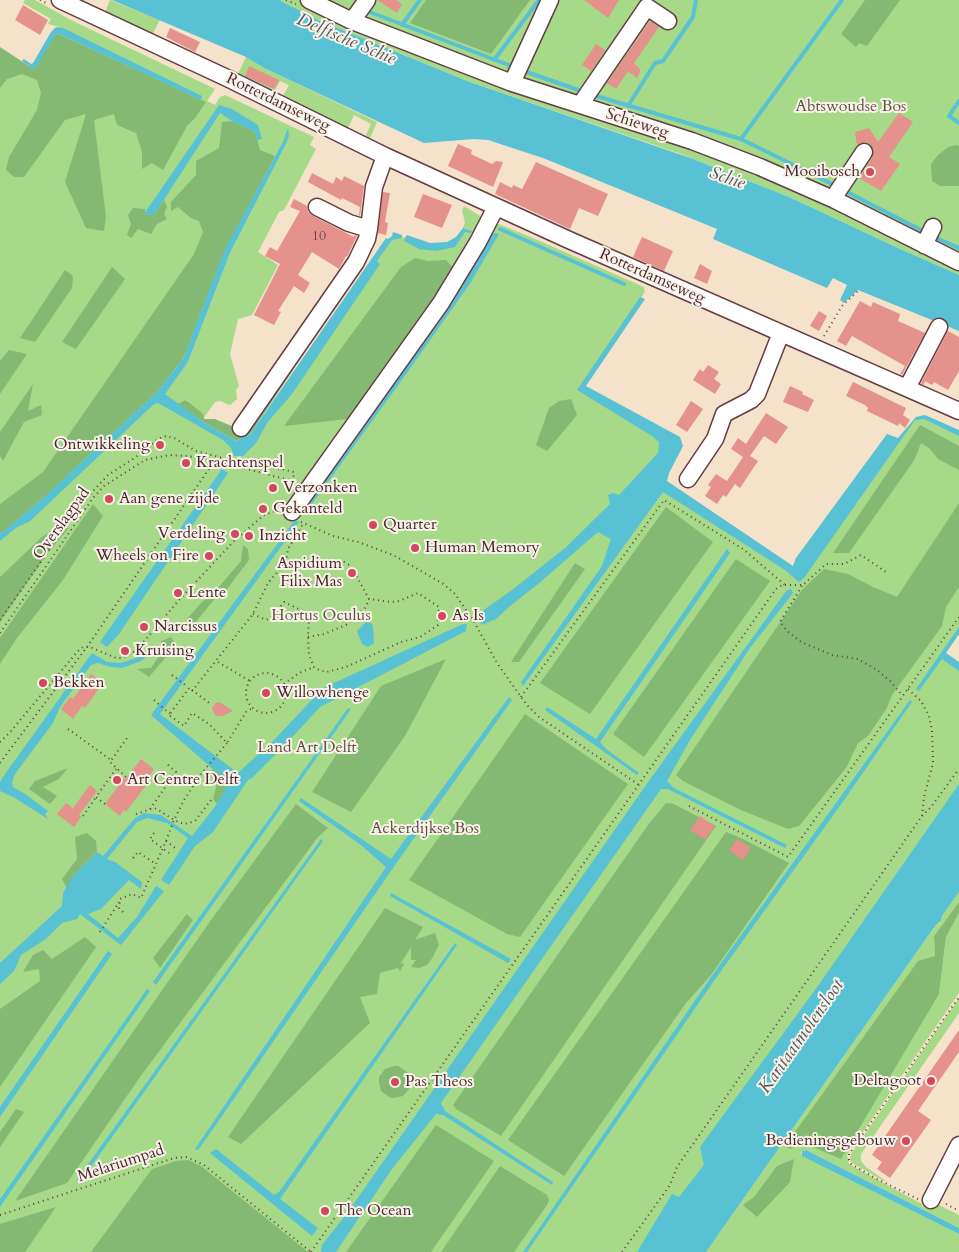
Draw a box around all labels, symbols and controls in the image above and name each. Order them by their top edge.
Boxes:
water label: Delftsche Schie [293,9,399,71]
street label: Rotterdamseweg [223,69,333,137]
park label: Abtswoudse Bos [796,97,906,117]
street label: Schieweg [603,105,671,143]
place label: Mooibosch [784,162,860,182]
water label: Schie [706,163,748,195]
marker: Mooibosch [864,166,876,178]
house number: 10 [312,229,326,245]
street label: Rotterdamseweg [596,245,708,309]
place label: Ontwikkeling [54,435,150,455]
marker: Ontwikkeling [154,439,166,451]
place label: Krachtenspel [196,453,283,473]
marker: Krachtenspel [180,457,192,469]
place label: Verzonken [283,478,358,498]
marker: Verzonken [267,482,279,494]
street label: Overslagpad [29,484,95,564]
place label: Aan gene zijde [119,489,220,509]
marker: Aan gene zijde [103,493,115,505]
place label: Gekanteld [273,499,342,519]
marker: Gekanteld [257,503,269,515]
place label: Quarter [383,515,436,535]
marker: Quarter [367,519,379,531]
place label: Verdeling [158,524,225,544]
place label: Inzicht [259,526,306,546]
marker: Verdeling [229,528,241,540]
marker: Inzicht [243,530,255,542]
place label: Human Memory [425,538,540,558]
marker: Human Memory [409,542,421,554]
place label: Wheels on Fire [96,546,199,566]
marker: Wheels on Fire [203,550,215,562]
place label: Aspidium Filix Mas [277,554,342,592]
marker: Aspidium Filix Mas [346,567,358,579]
place label: Lente [188,583,226,603]
marker: Lente [172,587,184,599]
park label: Hortus Oculus [271,606,371,626]
place label: As Is [452,606,484,626]
marker: As Is [436,610,448,622]
place label: Narcissus [154,617,217,637]
marker: Narcissus [138,621,150,633]
place label: Kruising [135,641,194,661]
marker: Kruising [119,645,131,657]
place label: Bekken [53,673,105,693]
marker: Bekken [37,677,49,689]
place label: Willowhenge [276,683,369,703]
marker: Willowhenge [260,687,272,699]
park label: Land Art Delft [257,738,357,758]
place label: Art Centre Delft [127,770,239,790]
marker: Art Centre Delft [111,774,123,786]
park label: Ackerdijkse Bos [371,819,479,839]
water label: Karitaatmolensloot [755,976,849,1098]
place label: Deltagoot [853,1071,921,1091]
place label: Pas Theos [405,1072,473,1092]
marker: Deltagoot [925,1075,937,1087]
marker: Pas Theos [389,1076,401,1088]
place label: Bedieningsgebouw [765,1131,896,1151]
marker: Bedieningsgebouw [900,1135,912,1147]
street label: Melariumpad [75,1141,167,1187]
place label: The Ocean [335,1201,411,1221]
marker: The Ocean [319,1205,331,1217]

